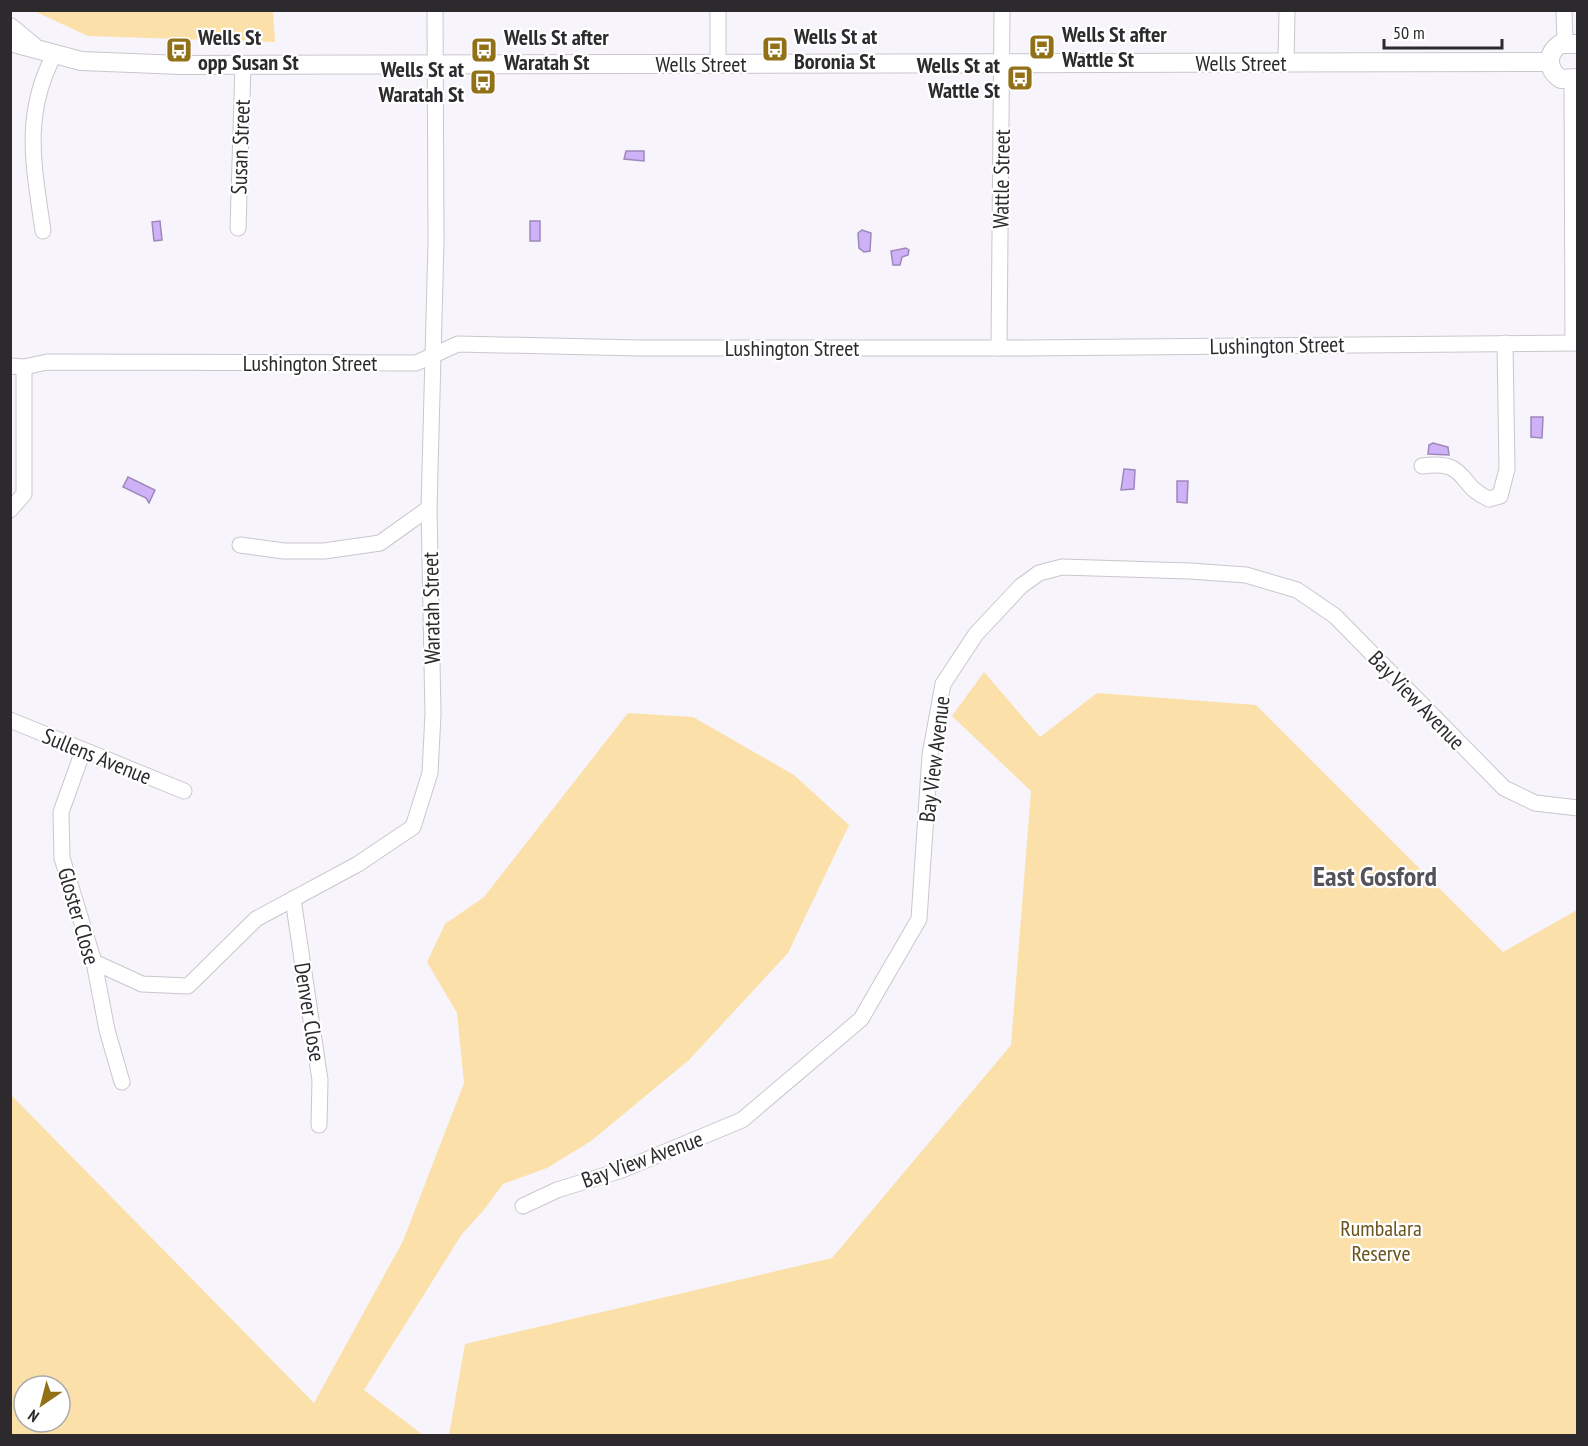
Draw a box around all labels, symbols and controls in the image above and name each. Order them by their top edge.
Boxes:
scale bar [1384,12,1502,50]
place label: Wells St after Wattle St [1061,20,1167,73]
text: 50 m [1393,21,1425,44]
place label: Wells St at Boronia St [793,22,878,75]
place label: Wells St opp Susan St [197,23,299,76]
place label: Wells St after Waratah St [503,23,609,76]
bus stop icon: Wells St after Wattle St [1027,32,1057,62]
bus stop icon: Wells St at Boronia St [760,34,790,64]
bus stop icon: Wells St opp Susan St [164,35,194,65]
bus stop icon: Wells St after Waratah St [469,35,499,65]
street label: Wells Street [1196,49,1286,77]
street label: Wells Street [656,50,746,78]
place label: Wells St at Wattle St [916,51,1001,104]
place label: Wells St at Waratah St [378,55,465,108]
bus stop icon: Wells St at Wattle St [1005,63,1035,93]
bus stop icon: Wells St at Waratah St [468,67,498,97]
street label: Susan Street [224,99,256,195]
street label: Wattle Street [986,129,1016,229]
street label: Lushington Street [1209,330,1345,360]
street label: Lushington Street [725,334,859,362]
street label: Lushington Street [243,349,377,377]
street label: Waratah Street [416,552,446,664]
street label: Bay View Avenue [1363,645,1471,755]
street label: Bay View Avenue [912,694,956,824]
street label: Sullens Avenue [38,721,156,791]
district label: East Gosford [1313,857,1437,894]
street label: Gloster Close [52,864,106,968]
street label: Denver Close [288,961,332,1063]
street label: Bay View Avenue [578,1124,706,1194]
park label: Rumbalara Reserve [1340,1214,1422,1267]
north arrow [12,1374,72,1434]
text: N [24,1406,43,1427]

